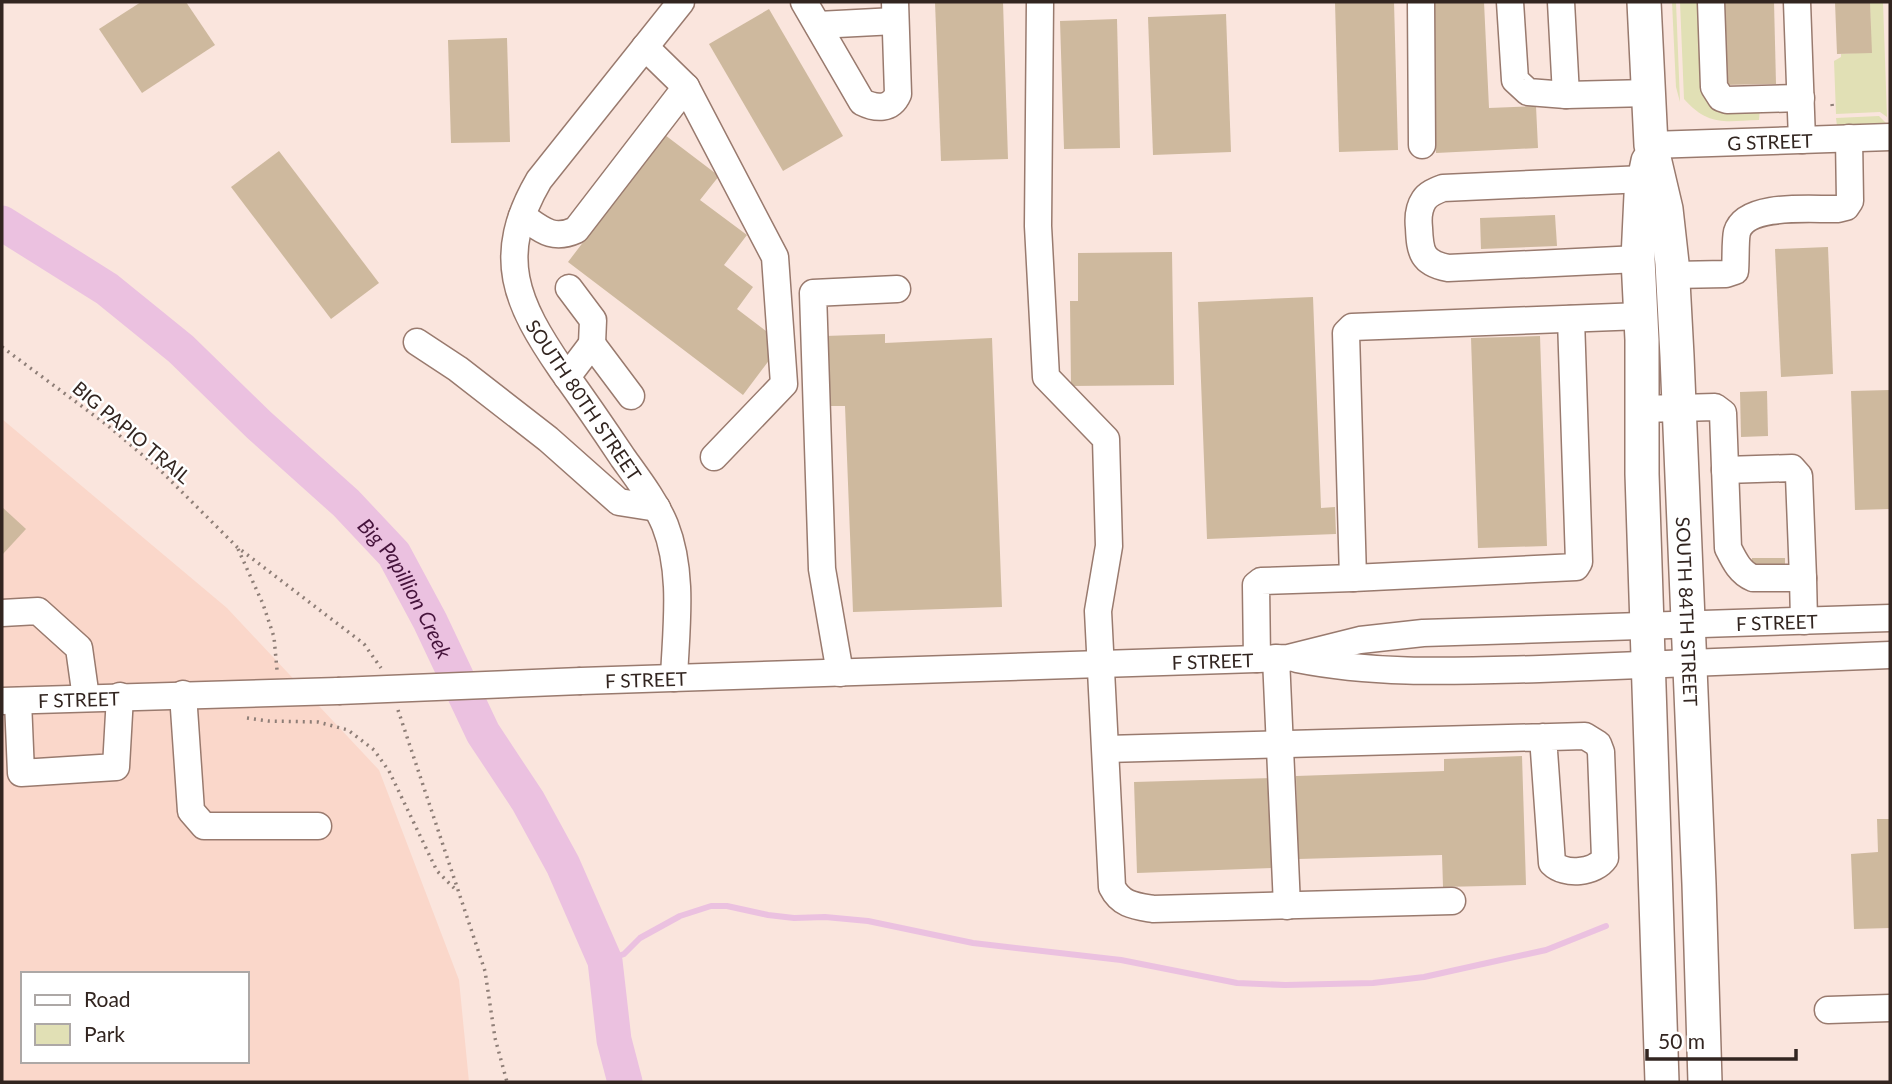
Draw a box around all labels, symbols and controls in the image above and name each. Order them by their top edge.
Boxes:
street label: G STREET [1727,128,1813,154]
street label: SOUTH 80TH STREET [522,315,646,485]
street label: BIG PAPIO TRAIL [68,376,196,488]
water label: Big Papillion Creek [354,512,459,663]
street label: SOUTH 84TH STREET [1672,516,1703,707]
street label: F STREET [1736,609,1818,634]
street label: F STREET [1171,648,1254,673]
street label: F STREET [605,666,687,692]
street label: F STREET [38,686,120,711]
legend [21,972,248,1063]
text: Road [84,986,131,1011]
scale bar [1647,1018,1796,1062]
text: Park [84,1021,125,1046]
text: 50 m [1658,1028,1705,1053]

